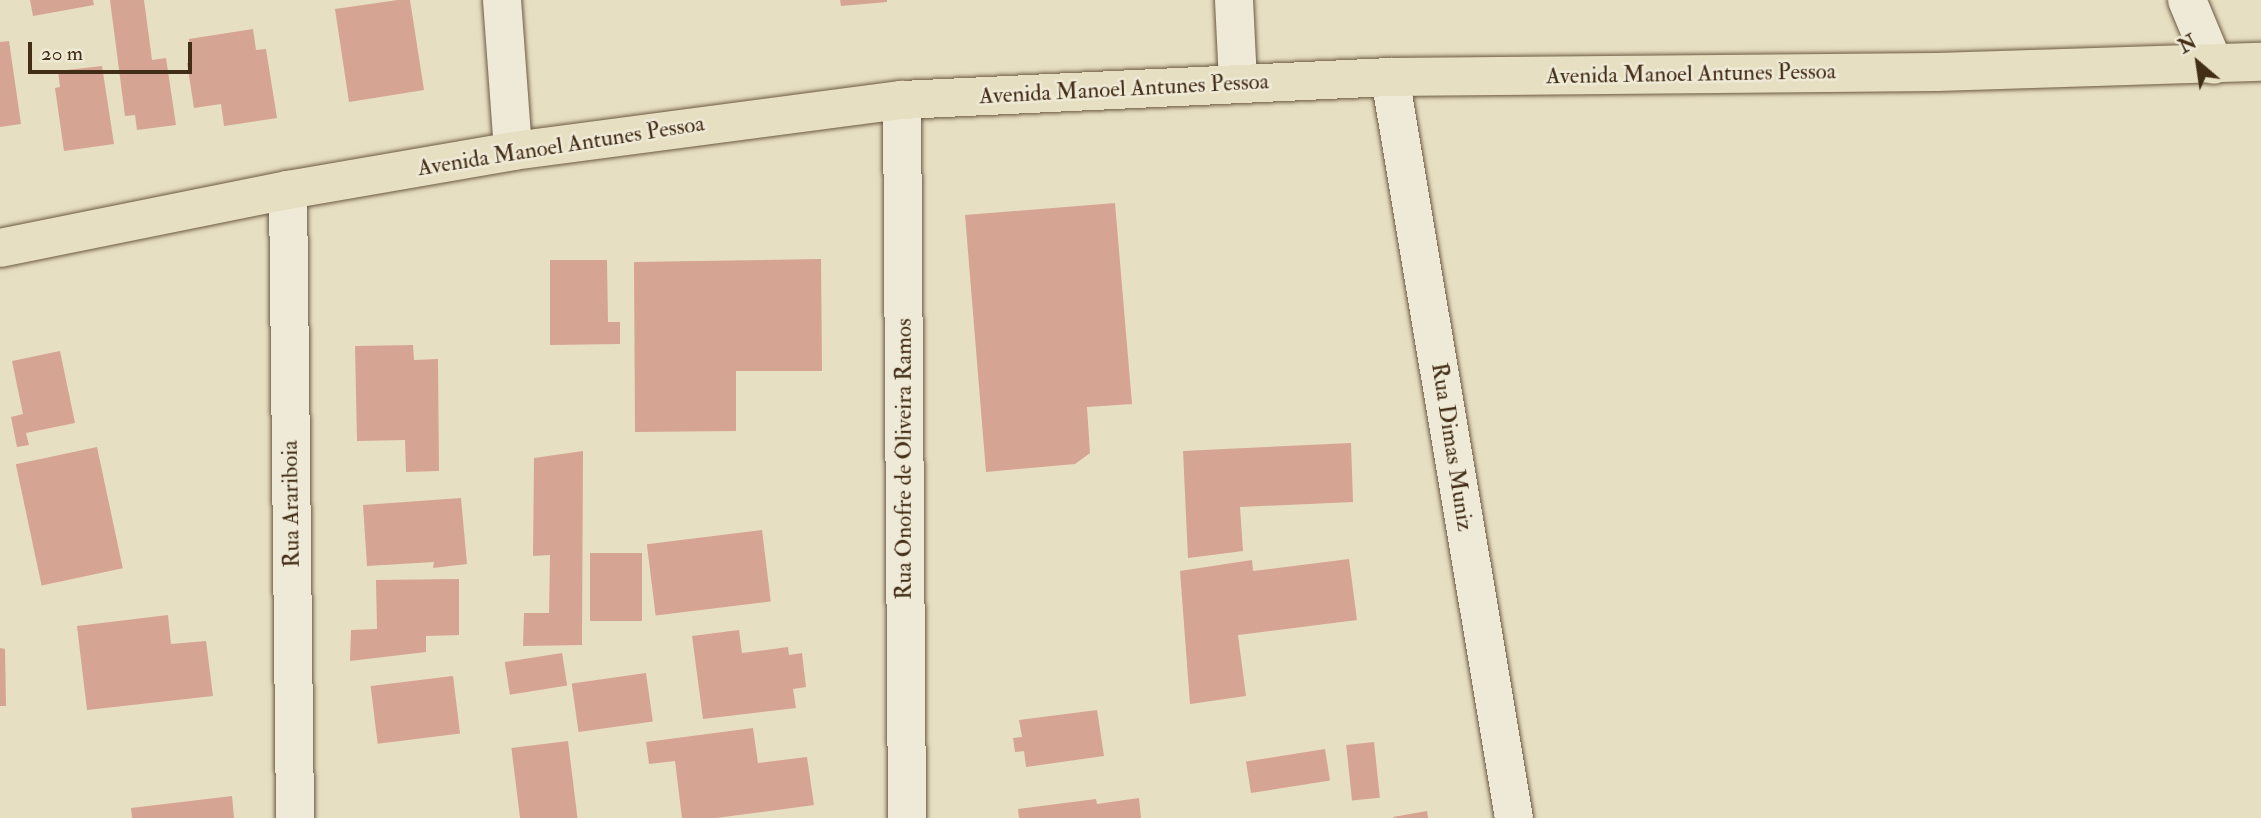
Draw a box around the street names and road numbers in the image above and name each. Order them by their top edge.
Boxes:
street label: Avenida Manoel Antunes Pessoa [1546,58,1836,90]
street label: Avenida Manoel Antunes Pessoa [978,68,1270,110]
street label: Avenida Manoel Antunes Pessoa [415,110,707,182]
street label: Rua Onofre de Oliveira Ramos [890,318,918,600]
street label: Rua Dimas Muniz [1425,361,1479,533]
street label: Rua Arariboia [276,440,306,568]

